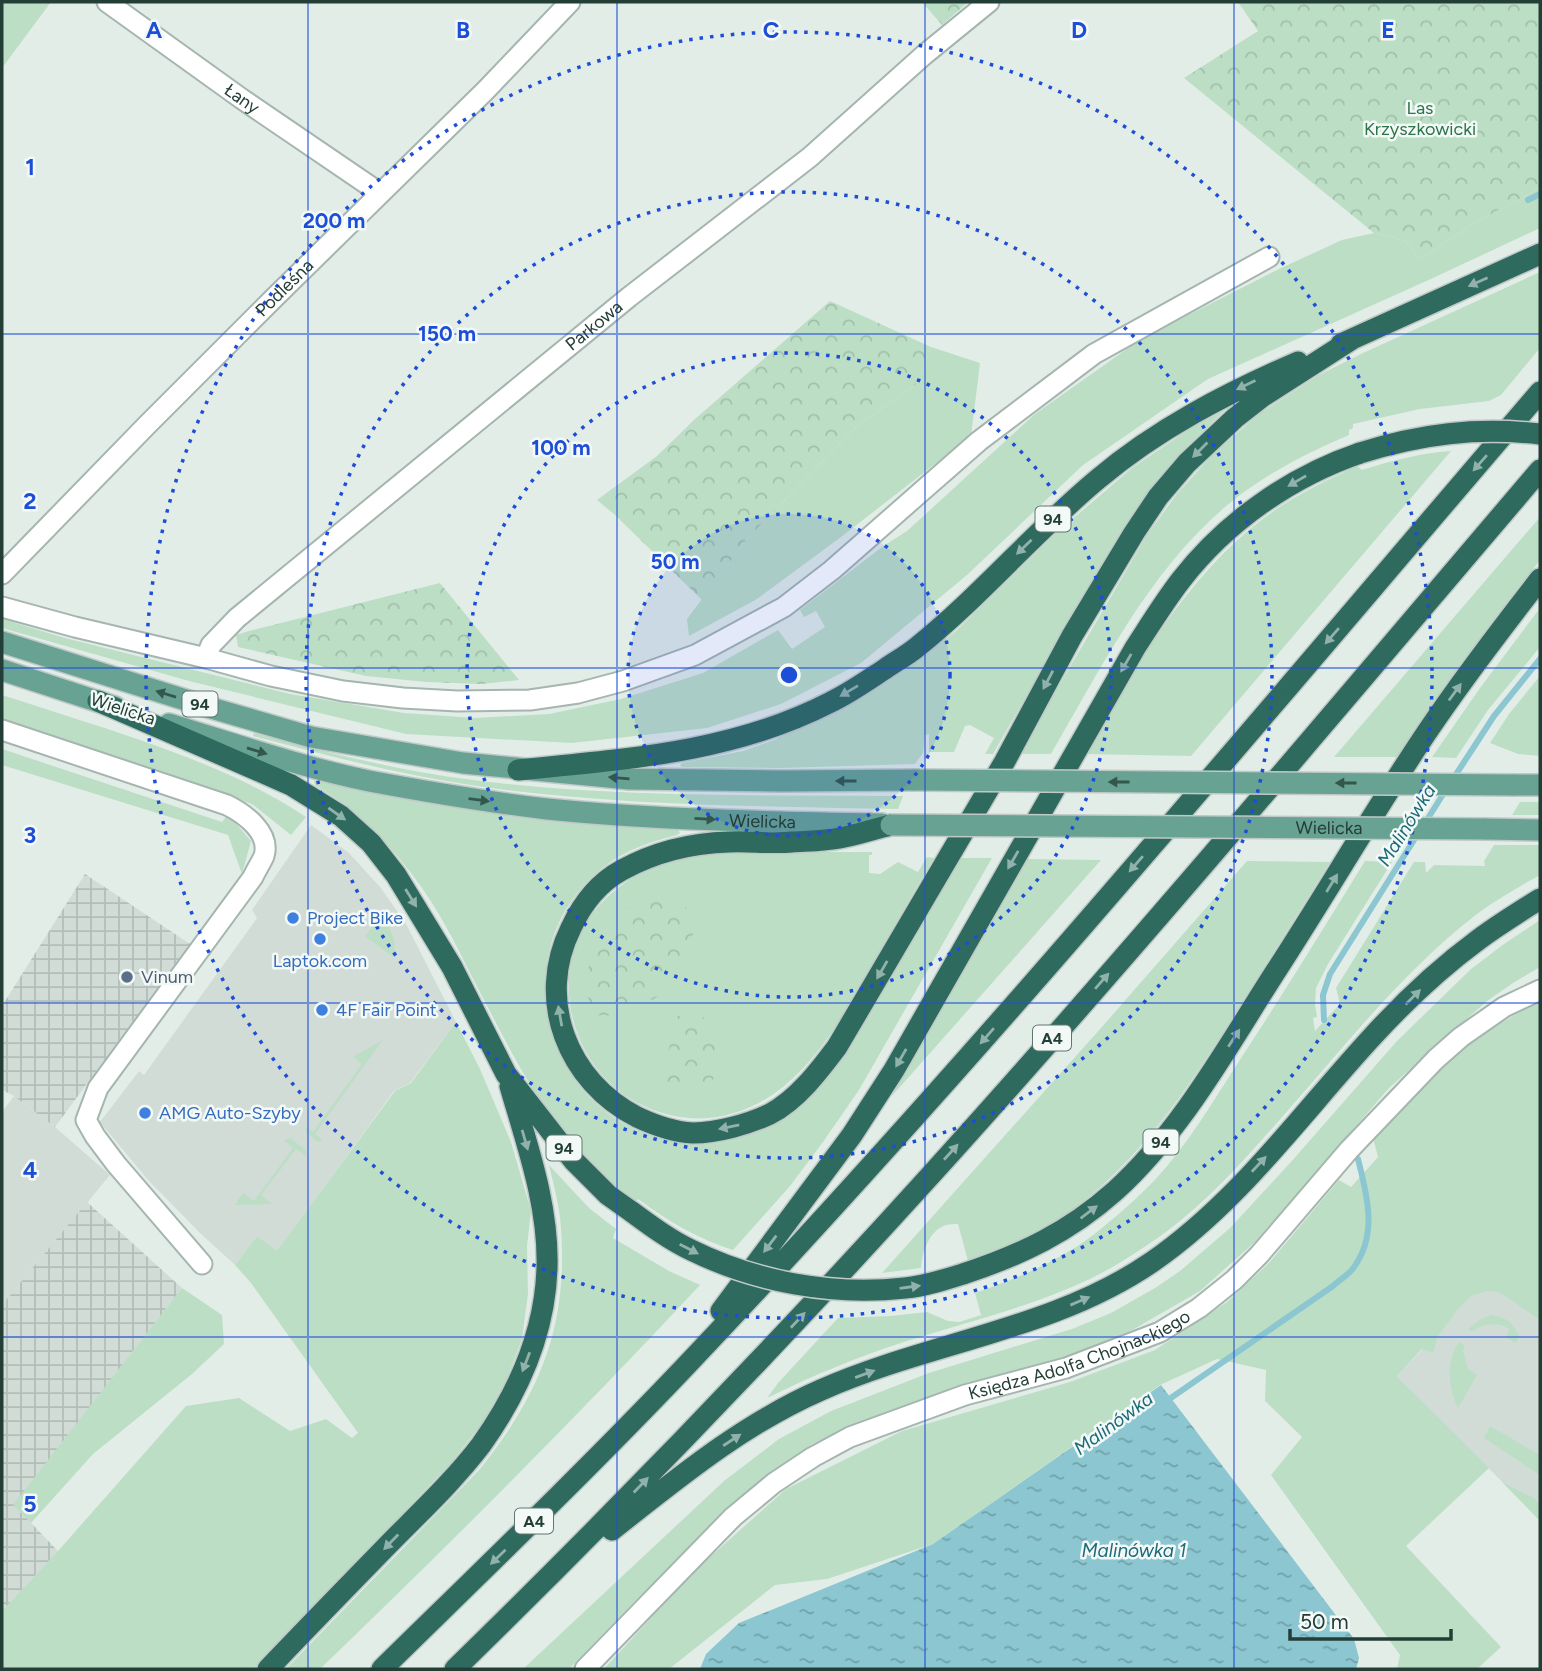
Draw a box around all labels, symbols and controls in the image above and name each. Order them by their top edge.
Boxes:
text: A [146,16,163,44]
text: B [456,16,470,44]
text: C [763,16,780,44]
text: D [1071,16,1087,44]
text: E [1381,16,1395,44]
street label: Łany [220,79,264,119]
park label: Las Krzyszkowicki [1364,97,1476,140]
text: 1 [25,153,35,181]
text: 200 m [303,208,365,233]
street label: Podleśna [251,255,318,321]
one-way arrow [1468,276,1488,288]
street label: Parkowa [561,296,627,355]
text: 150 m [418,321,476,346]
one-way arrow [1236,379,1256,391]
text: 100 m [531,435,591,460]
one-way arrow [1192,442,1209,458]
one-way arrow [1473,454,1488,471]
one-way arrow [1288,475,1307,487]
text: 2 [23,487,37,515]
road number: 94 [1036,506,1070,532]
one-way arrow [1016,538,1033,554]
text: 50 m [650,549,700,574]
one-way arrow [1325,627,1340,644]
one-way arrow [1120,653,1132,672]
centre of rings [777,663,801,687]
one-way arrow [1043,670,1054,690]
one-way arrow [1448,683,1462,701]
one-way arrow [840,685,859,698]
street label: Wielicka [88,688,158,730]
one-way arrow [155,688,176,698]
road number: 94 [182,692,218,716]
one-way arrow [247,747,268,757]
one-way arrow [608,772,630,783]
one-way arrow [835,775,857,786]
one-way arrow [1108,776,1130,787]
one-way arrow [1335,777,1357,789]
water label: Malinówka [1372,780,1441,871]
one-way arrow [468,794,490,805]
one-way arrow [328,807,346,821]
street label: Wielicka [729,809,796,833]
one-way arrow [695,813,717,824]
street label: Wielicka [1295,817,1363,839]
text: 3 [24,821,36,849]
one-way arrow [1007,850,1019,870]
one-way arrow [1128,855,1144,873]
one-way arrow [1326,874,1339,893]
one-way arrow [404,889,417,908]
place label: Project Bike [307,907,403,929]
marker: Project Bike [285,910,301,926]
marker: Laptok.com [312,931,328,947]
place label: Laptok.com [273,950,367,972]
one-way arrow [876,961,888,980]
place label: Vinum [141,966,193,988]
marker: Vinum [119,969,135,985]
one-way arrow [1094,972,1110,990]
one-way arrow [1404,988,1421,1005]
place label: 4F Fair Point [336,999,437,1021]
marker: 4F Fair Point [314,1002,330,1018]
one-way arrow [554,1005,565,1027]
road number: A4 [1033,1026,1071,1050]
one-way arrow [979,1027,995,1045]
one-way arrow [1227,1028,1240,1047]
one-way arrow [895,1048,907,1068]
place label: AMG Auto-Szyby [159,1102,301,1124]
marker: AMG Auto-Szyby [137,1105,153,1121]
one-way arrow [718,1122,740,1133]
one-way arrow [520,1129,531,1151]
road number: 94 [1144,1130,1178,1154]
road number: 94 [546,1136,582,1160]
one-way arrow [943,1143,959,1161]
one-way arrow [1251,1155,1267,1173]
text: 4 [23,1156,37,1184]
one-way arrow [1080,1205,1098,1219]
one-way arrow [764,1235,778,1253]
one-way arrow [679,1243,699,1254]
one-way arrow [899,1281,921,1292]
one-way arrow [1070,1296,1091,1307]
street label: Księdza Adolfa Chojnackiego [966,1305,1194,1405]
one-way arrow [789,1312,805,1329]
one-way arrow [521,1352,532,1373]
one-way arrow [854,1368,875,1379]
water label: Malinówka [1069,1387,1157,1460]
one-way arrow [722,1433,741,1446]
one-way arrow [633,1477,649,1494]
text: 5 [23,1490,37,1518]
road number: A4 [515,1508,553,1534]
one-way arrow [382,1534,399,1551]
water label: Malinówka 1 [1082,1539,1187,1562]
one-way arrow [490,1549,507,1565]
scale bar [1290,1598,1451,1642]
text: 50 m [1300,1609,1349,1634]

